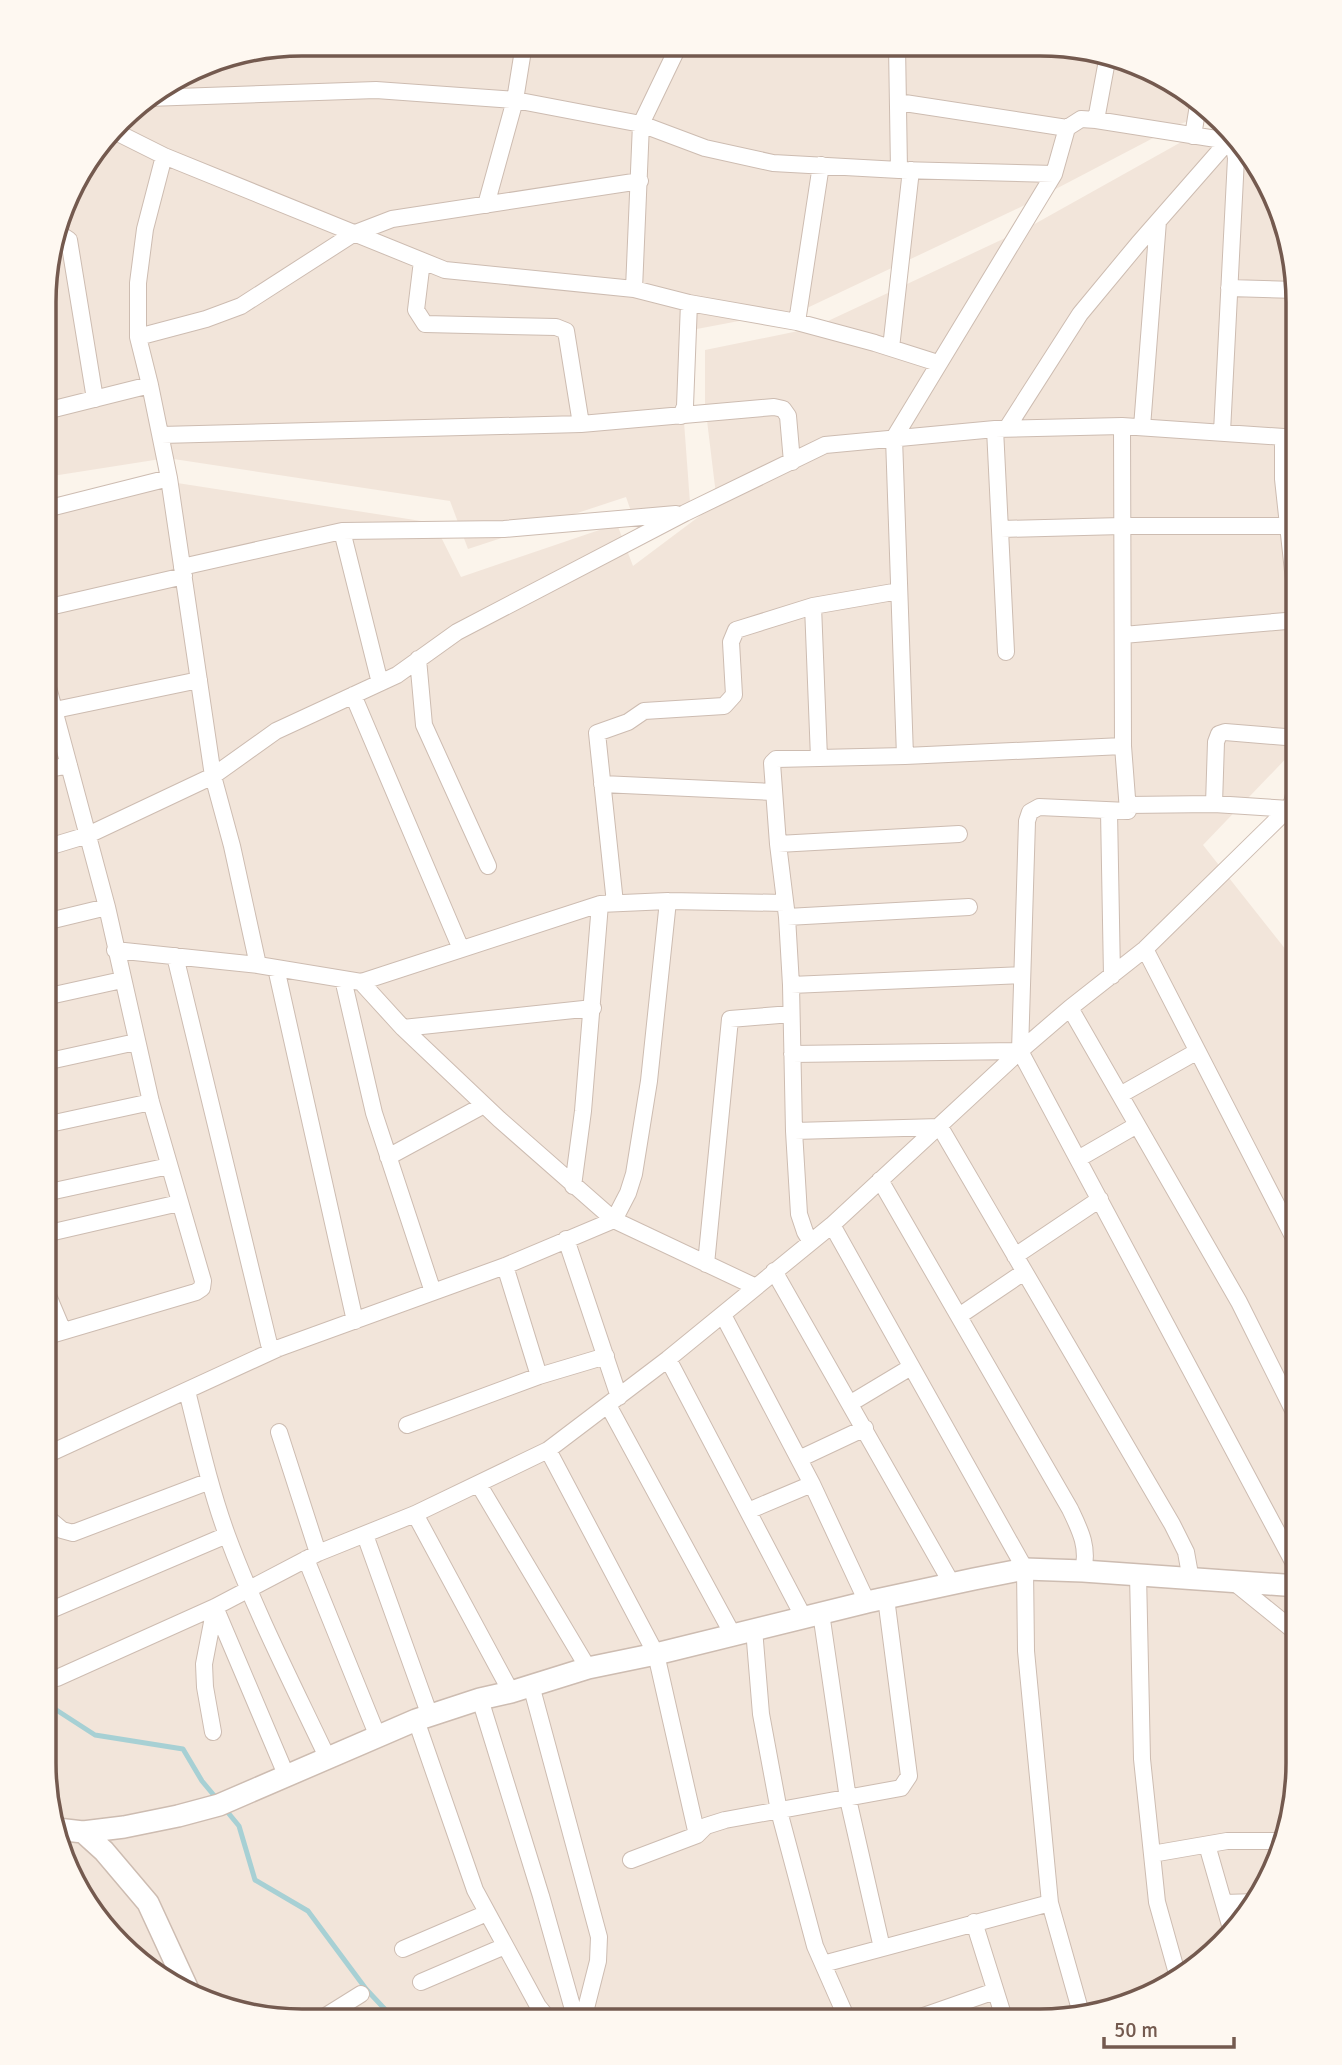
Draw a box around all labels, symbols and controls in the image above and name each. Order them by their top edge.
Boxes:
scale bar [1104,2006,1234,2050]
text: 50 m [1114,2017,1158,2043]

